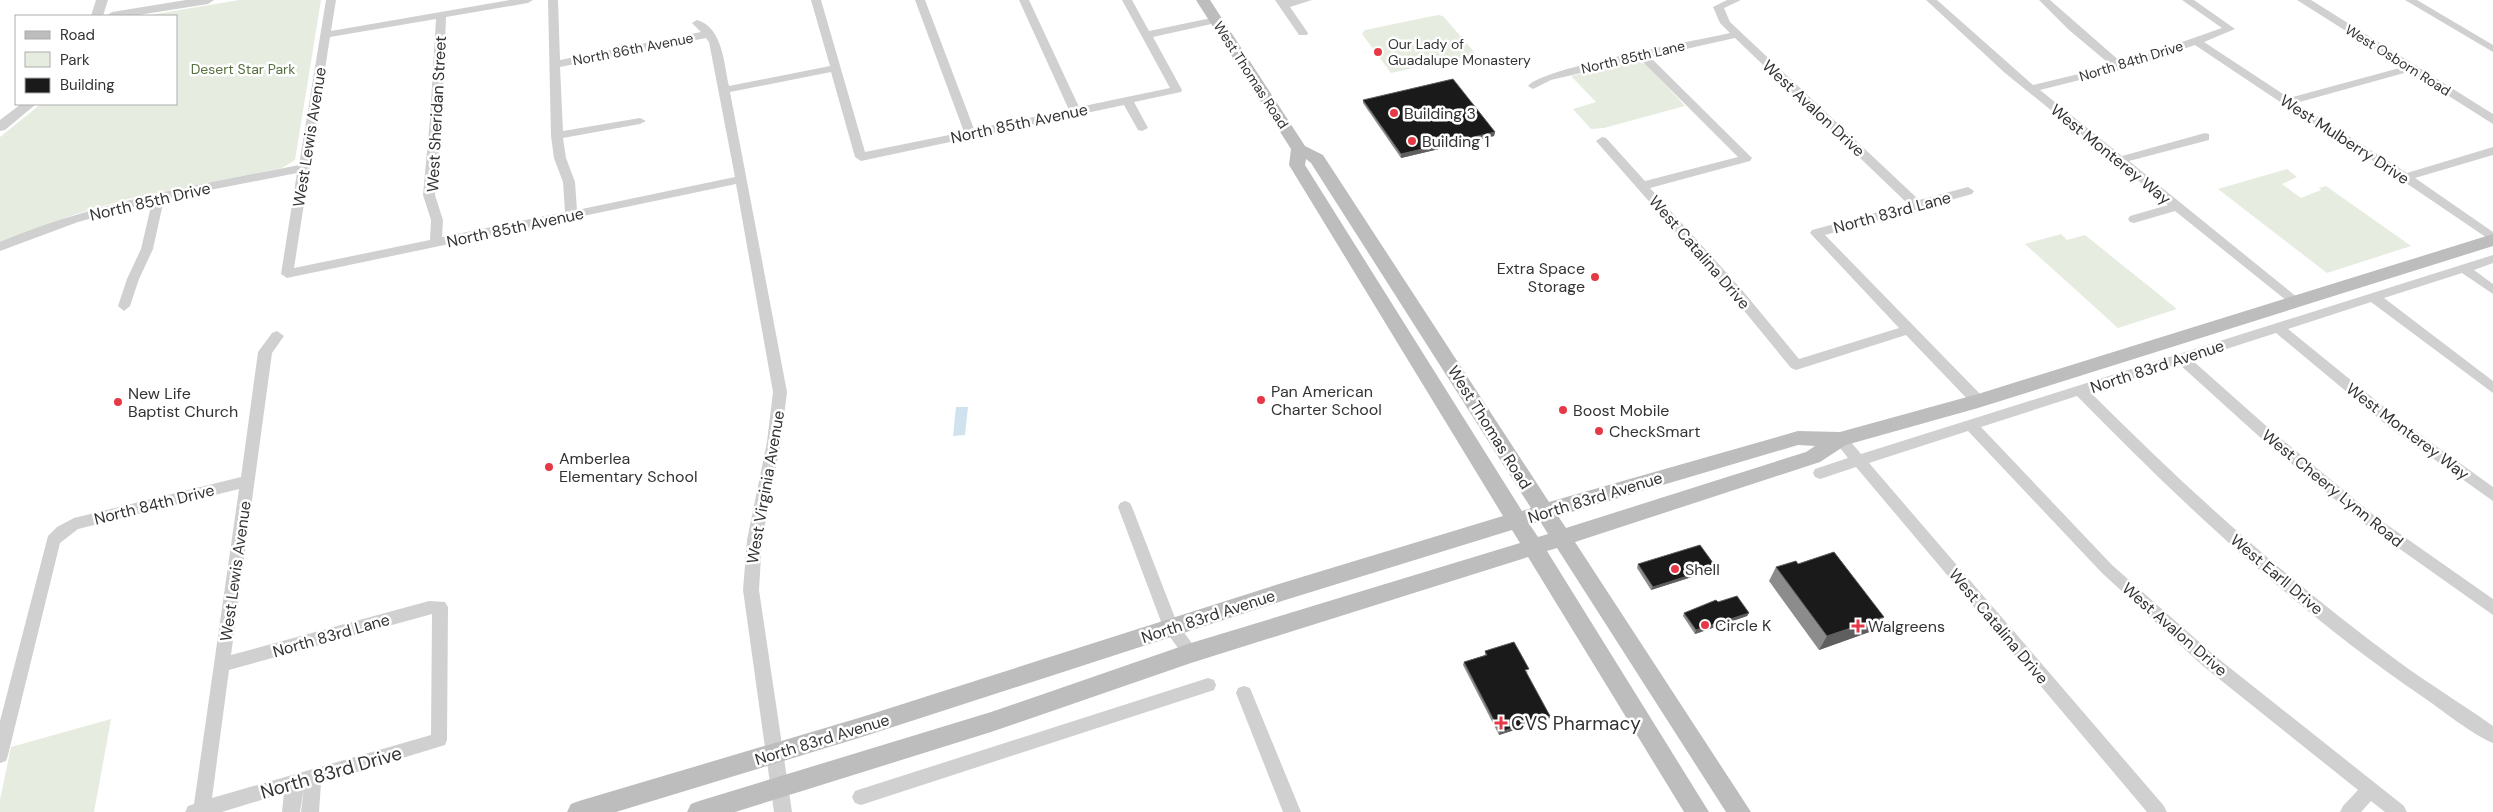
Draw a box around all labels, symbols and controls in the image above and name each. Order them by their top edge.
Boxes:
legend [15,15,178,105]
street label: West Thomas Road [1210,18,1292,132]
street label: West Osborn Road [2342,20,2454,100]
text: Road [60,25,95,45]
street label: North 86th Avenue [571,28,695,70]
street label: West Sheridan Street [422,35,451,193]
place label: Our Lady of Guadalupe Monastery [1388,35,1531,69]
street label: North 85th Lane [1579,36,1687,78]
street label: North 84th Drive [2077,37,2185,85]
marker: Our Lady of Guadalupe Monastery [1372,46,1384,58]
text: Park [60,50,90,70]
street label: West Avalon Drive [1758,55,1869,161]
park label: Desert Star Park [191,60,295,78]
street label: West Lewis Avenue [288,66,331,209]
text: Building [60,75,115,95]
street label: West Mulberry Drive [2276,90,2413,189]
street label: North 85th Avenue [949,99,1090,148]
street label: West Monterey Way [2046,99,2175,209]
place label: Building 3 [1404,103,1476,124]
marker: Building 3 [1388,107,1400,119]
place label: Building 1 [1422,131,1489,152]
marker: Building 1 [1406,135,1418,147]
street label: North 85th Drive [88,177,213,226]
street label: North 83rd Lane [1831,187,1953,238]
street label: West Catalina Drive [1644,191,1755,314]
street label: North 85th Avenue [445,203,586,252]
place label: Extra Space Storage [1497,258,1585,297]
marker: Extra Space Storage [1589,271,1601,283]
street label: North 83rd Avenue [2087,335,2227,398]
street label: West Thomas Road [1443,361,1536,493]
street label: West Monterey Way [2342,378,2474,485]
place label: Pan American Charter School [1271,381,1382,420]
place label: New Life Baptist Church [128,383,238,422]
marker: Pan American Charter School [1255,394,1267,406]
marker: New Life Baptist Church [112,396,124,408]
place label: Boost Mobile [1573,400,1669,421]
marker: Boost Mobile [1557,404,1569,416]
street label: West Virginia Avenue [742,409,789,565]
place label: CheckSmart [1609,421,1700,442]
marker: CheckSmart [1593,425,1605,437]
street label: West Cheery Lynn Road [2258,425,2408,552]
place label: Amberlea Elementary School [559,448,697,487]
marker: Amberlea Elementary School [543,461,555,473]
street label: North 83rd Avenue [1525,467,1665,528]
street label: North 84th Drive [92,479,216,530]
street label: West Lewis Avenue [215,500,256,643]
street label: West Earll Drive [2226,529,2327,619]
place label: Shell [1685,559,1720,580]
marker: Shell [1669,563,1681,575]
street label: West Catalina Drive [1944,564,2053,688]
street label: West Avalon Drive [2118,578,2232,681]
street label: North 83rd Avenue [1138,585,1278,648]
street label: North 83rd Lane [270,609,392,662]
place label: Circle K [1715,615,1771,636]
place label: Walgreens [1868,616,1945,637]
marker: Circle K [1699,619,1711,631]
marker: Walgreens [1852,620,1864,632]
street label: North 83rd Avenue [752,709,892,770]
place label: CVS Pharmacy [1511,711,1641,736]
marker: CVS Pharmacy [1495,717,1507,729]
street label: North 83rd Drive [257,740,405,805]

